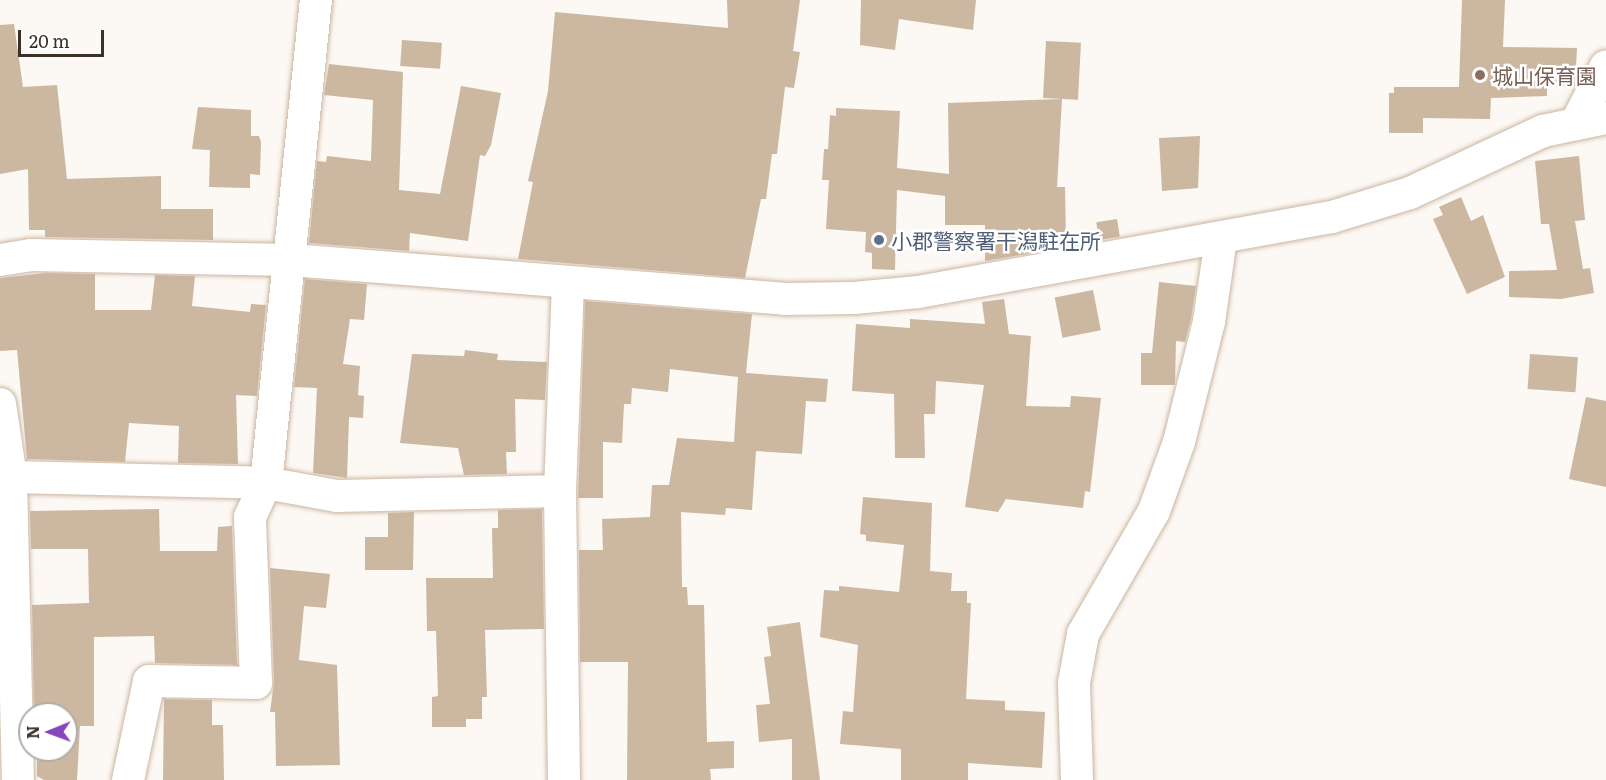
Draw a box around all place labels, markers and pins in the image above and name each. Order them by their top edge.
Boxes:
place label: 城山保育園 [1492,62,1597,88]
marker: 城山保育園 [1473,68,1487,82]
place label: 小郡警察署干潟駐在所 [891,227,1101,253]
marker: 小郡警察署干潟駐在所 [872,233,886,247]

